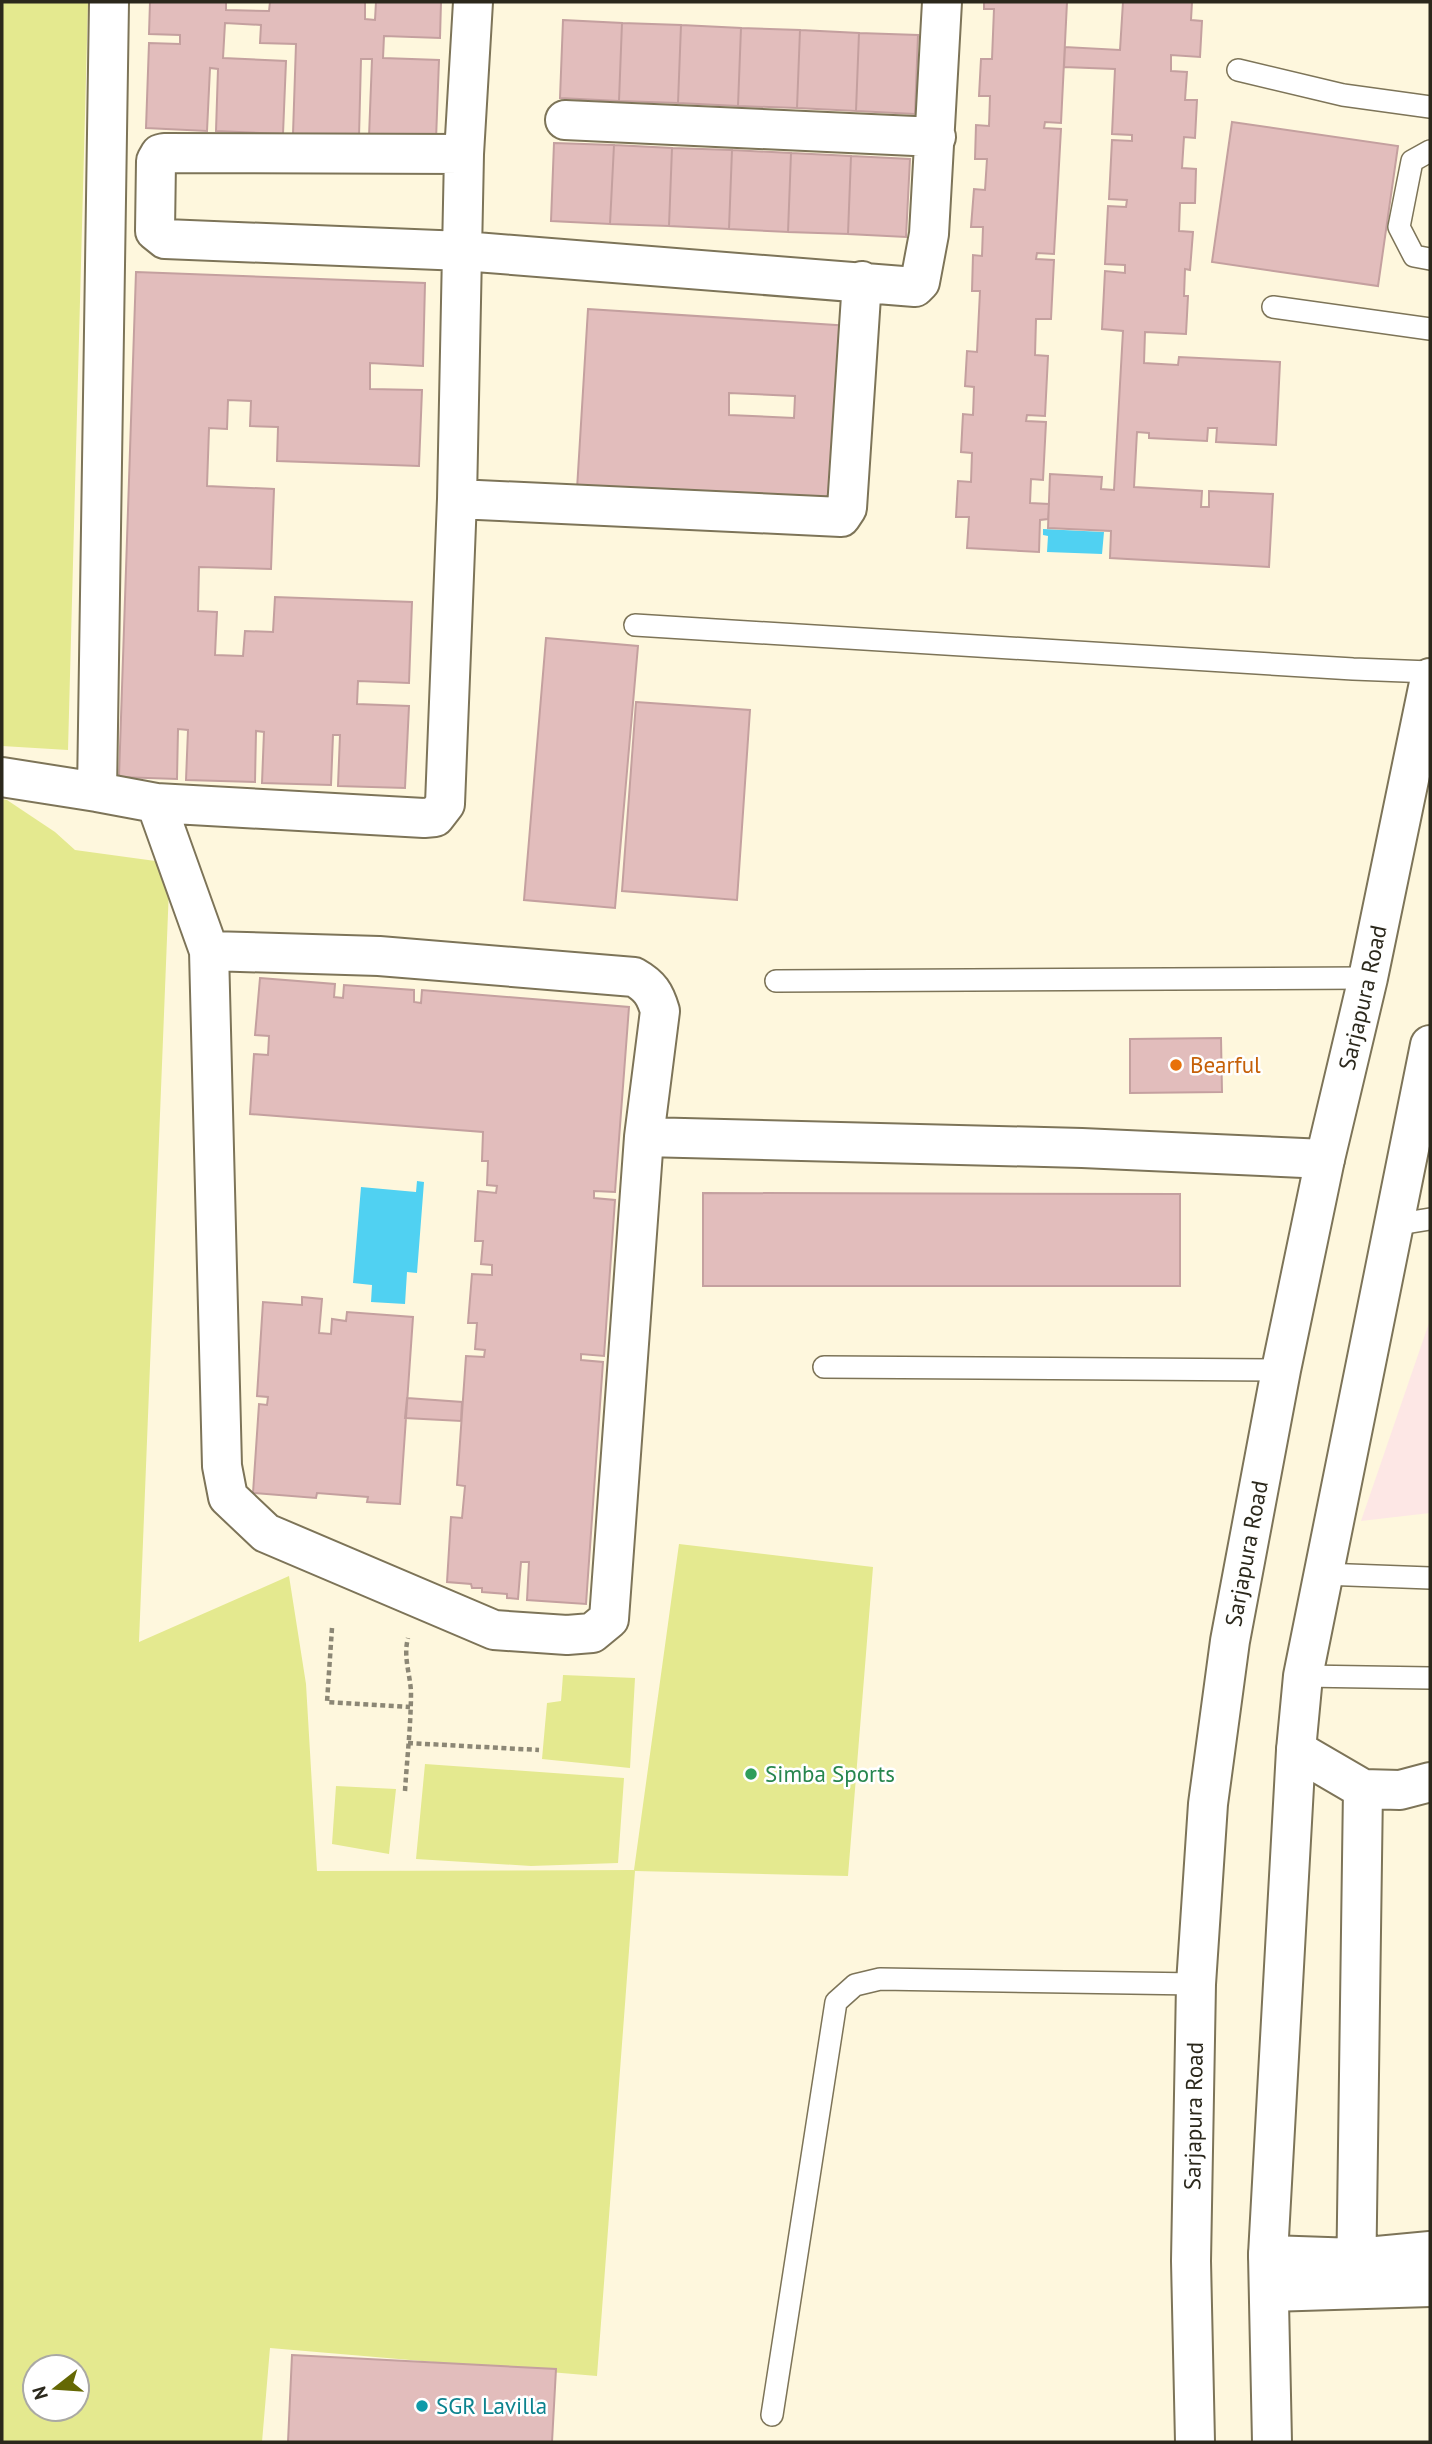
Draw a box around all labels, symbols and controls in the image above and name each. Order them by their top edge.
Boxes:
street label: Sarjapura Road [1332,922,1393,1073]
place label: Bearful [1190,1050,1261,1079]
marker: Bearful [1168,1057,1184,1073]
street label: Sarjapura Road [1218,1478,1274,1629]
place label: Simba Sports [765,1759,895,1788]
marker: Simba Sports [743,1766,759,1782]
street label: Sarjapura Road [1177,2042,1209,2190]
north arrow [21,2353,91,2423]
text: N [26,2383,53,2402]
place label: SGR Lavilla [436,2391,547,2420]
marker: SGR Lavilla [414,2398,430,2414]

